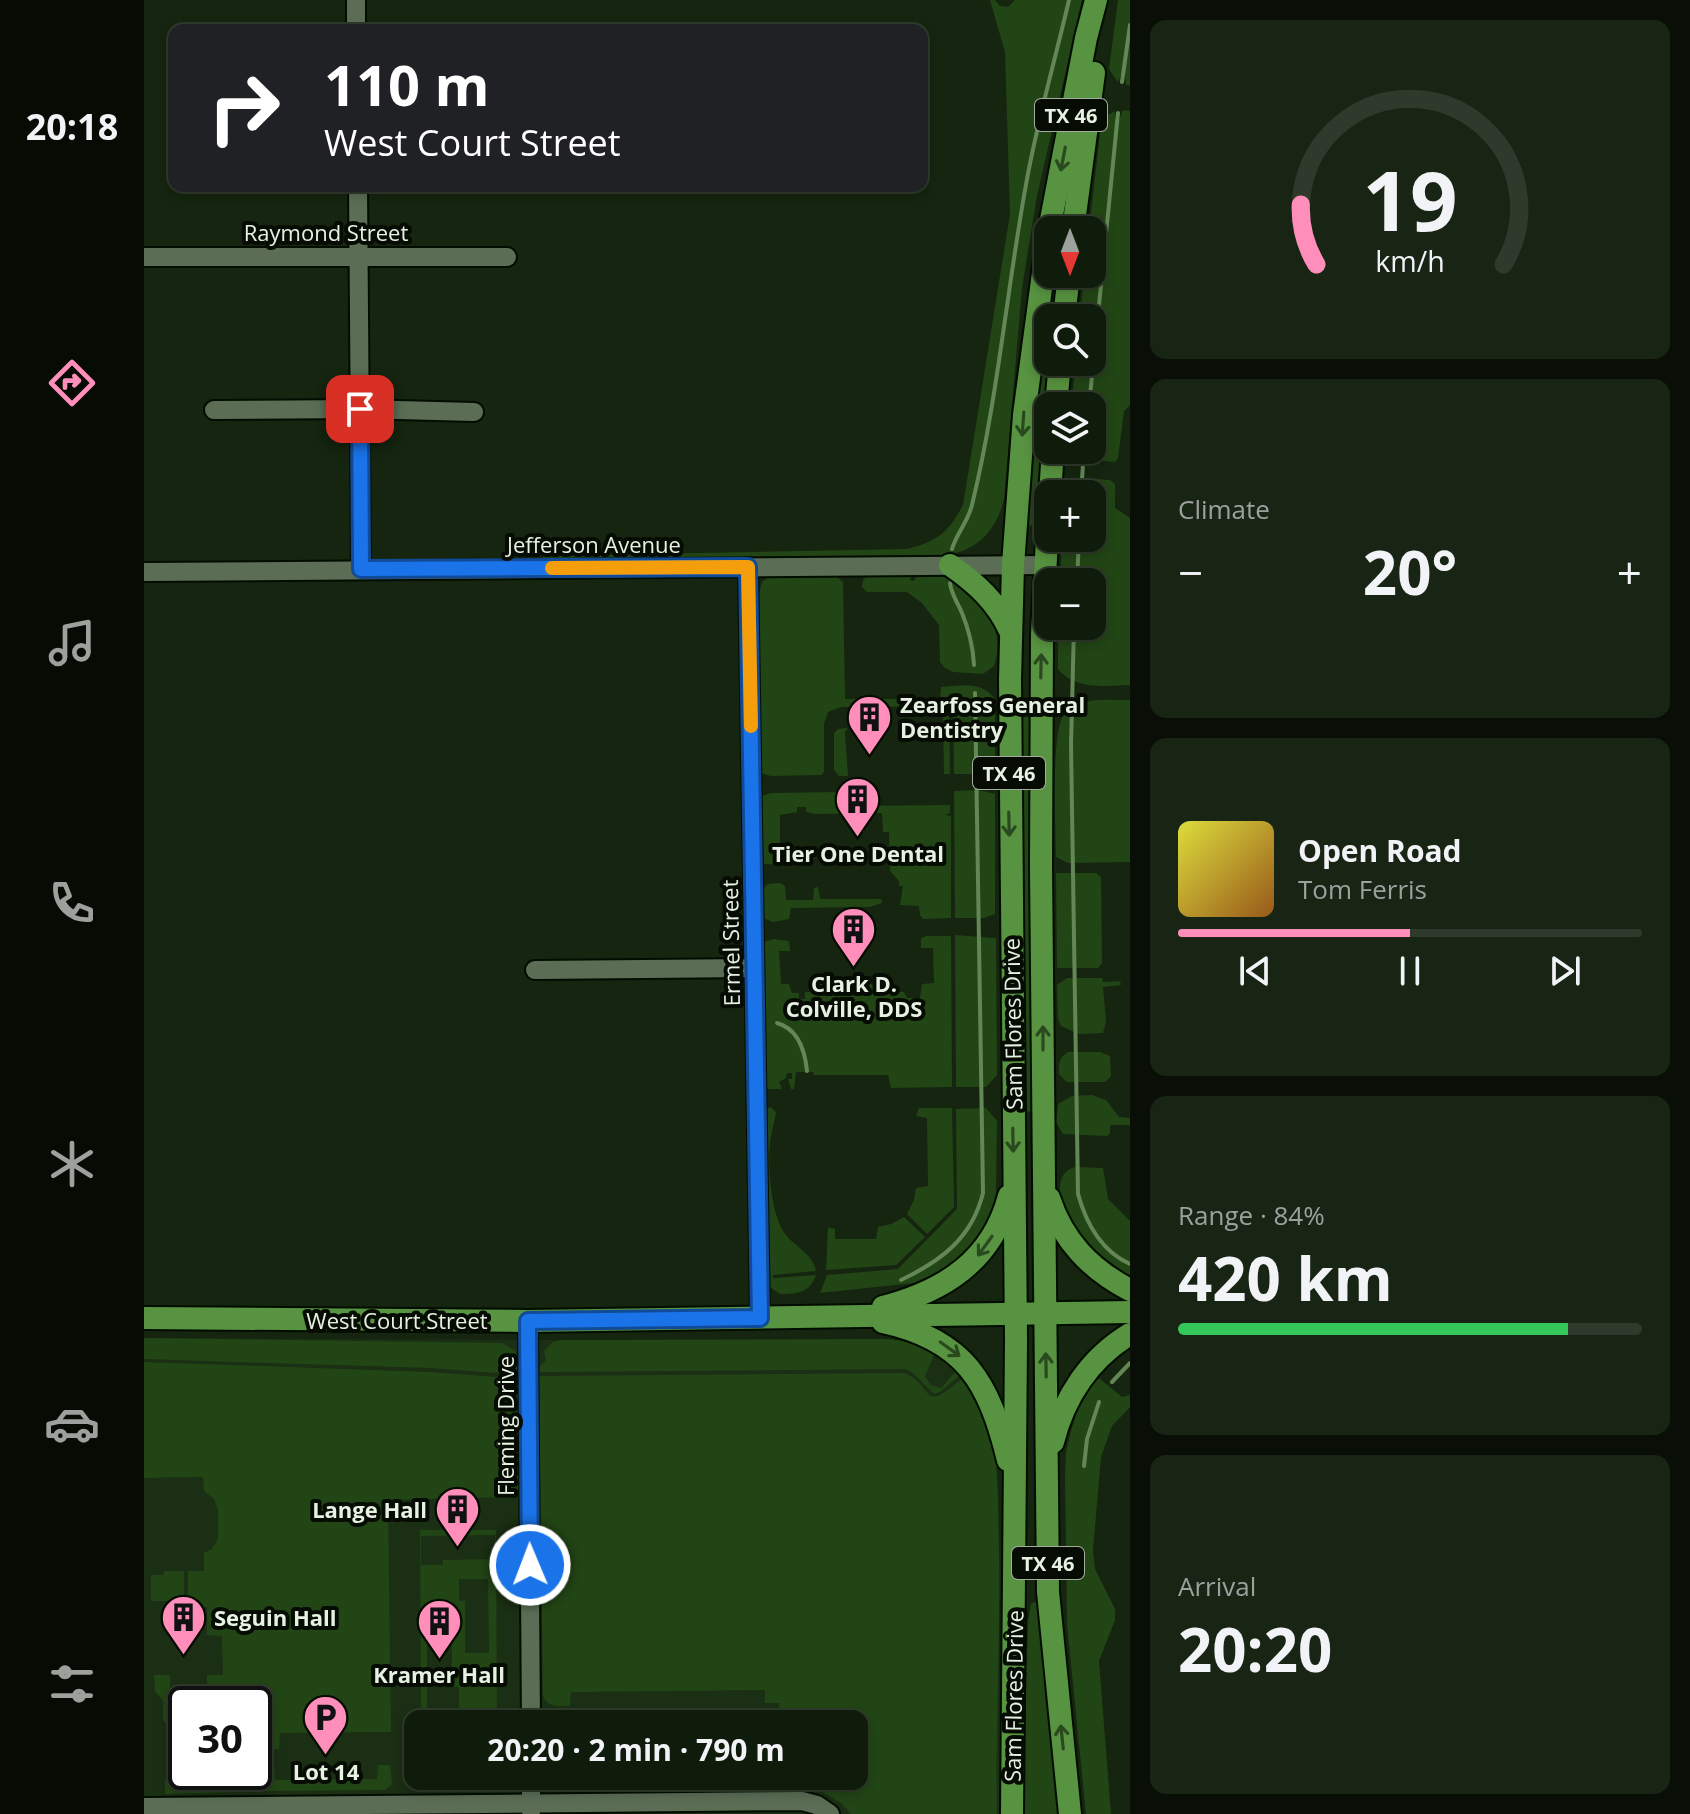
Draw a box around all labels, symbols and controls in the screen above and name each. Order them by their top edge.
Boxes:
text: 110 m [324,46,490,122]
icon: right [192,56,296,160]
road number: TX 46 [1035,99,1107,131]
text: 20:18 [26,102,118,151]
text: West Court Street [324,118,621,167]
text: 19 [1362,142,1458,255]
one-way arrow [1054,145,1069,171]
north arrow [1034,216,1106,288]
map controls [1034,216,1106,640]
street label: Raymond Street [244,217,408,247]
text: km/h [1375,242,1445,281]
button: search [1034,304,1106,376]
icon: directions [44,355,100,411]
pin [326,375,394,443]
icon: arrive [338,387,382,431]
button: layers [1034,392,1106,464]
one-way arrow [1015,410,1030,437]
button: + [1034,480,1106,552]
text: Climate [1178,491,1270,527]
street label: Jefferson Avenue [505,529,681,559]
text: 20° [1363,531,1457,613]
text: − [1178,542,1203,602]
text: + [1617,542,1642,602]
button: − [1034,568,1106,640]
icon: music [44,615,100,671]
one-way arrow [1033,653,1049,680]
place label: Zearfoss General Dentistry [900,689,1085,744]
building icon: Zearfoss General Dentistry [845,693,893,756]
road number: TX 46 [973,757,1045,789]
building icon: Tier One Dental [834,776,882,839]
one-way arrow [1001,810,1017,837]
text: Open Road [1298,830,1462,871]
place label: Tier One Dental [772,838,944,868]
text: Tom Ferris [1298,871,1427,907]
icon: phone [44,875,100,931]
street label: Ermel Street [714,879,746,1007]
building icon: Clark D. Colville, DDS [830,906,878,969]
street label: Sam Flores Drive [996,938,1028,1110]
icon: previous [1233,949,1277,993]
icon: pause [1388,949,1432,993]
icon: next [1543,949,1587,993]
place label: Clark D. Colville, DDS [786,968,922,1023]
one-way arrow [1035,1025,1051,1052]
one-way arrow [1006,1126,1021,1153]
icon: climate [44,1136,100,1192]
text: Range · 84% [1178,1197,1325,1233]
one-way arrow [977,1235,994,1256]
text: 420 km [1178,1237,1393,1319]
street label: West Court Street [306,1305,488,1335]
one-way arrow [939,1341,960,1358]
one-way arrow [1038,1352,1054,1379]
street label: Fleming Drive [490,1356,520,1496]
icon: car [44,1396,100,1452]
building icon: Lange Hall [434,1485,482,1548]
place label: Lange Hall [312,1494,427,1524]
position arrow [488,1523,572,1607]
road number: TX 46 [1012,1547,1084,1579]
text: Arrival [1178,1568,1256,1604]
building icon: Seguin Hall [159,1593,207,1656]
building icon: Kramer Hall [415,1597,463,1660]
place label: Seguin Hall [214,1602,336,1632]
text: 20:20 [1178,1608,1332,1690]
street label: Sam Flores Drive [997,1610,1029,1782]
icon: filters [44,1656,100,1712]
place label: Kramer Hall [373,1659,505,1689]
speed limit sign: 30 [168,1686,272,1790]
parking icon: Lot 14 [302,1694,350,1757]
one-way arrow [1054,1724,1069,1750]
text: 20:20 · 2 min · 790 m [487,1729,785,1770]
place label: Lot 14 [293,1756,360,1786]

